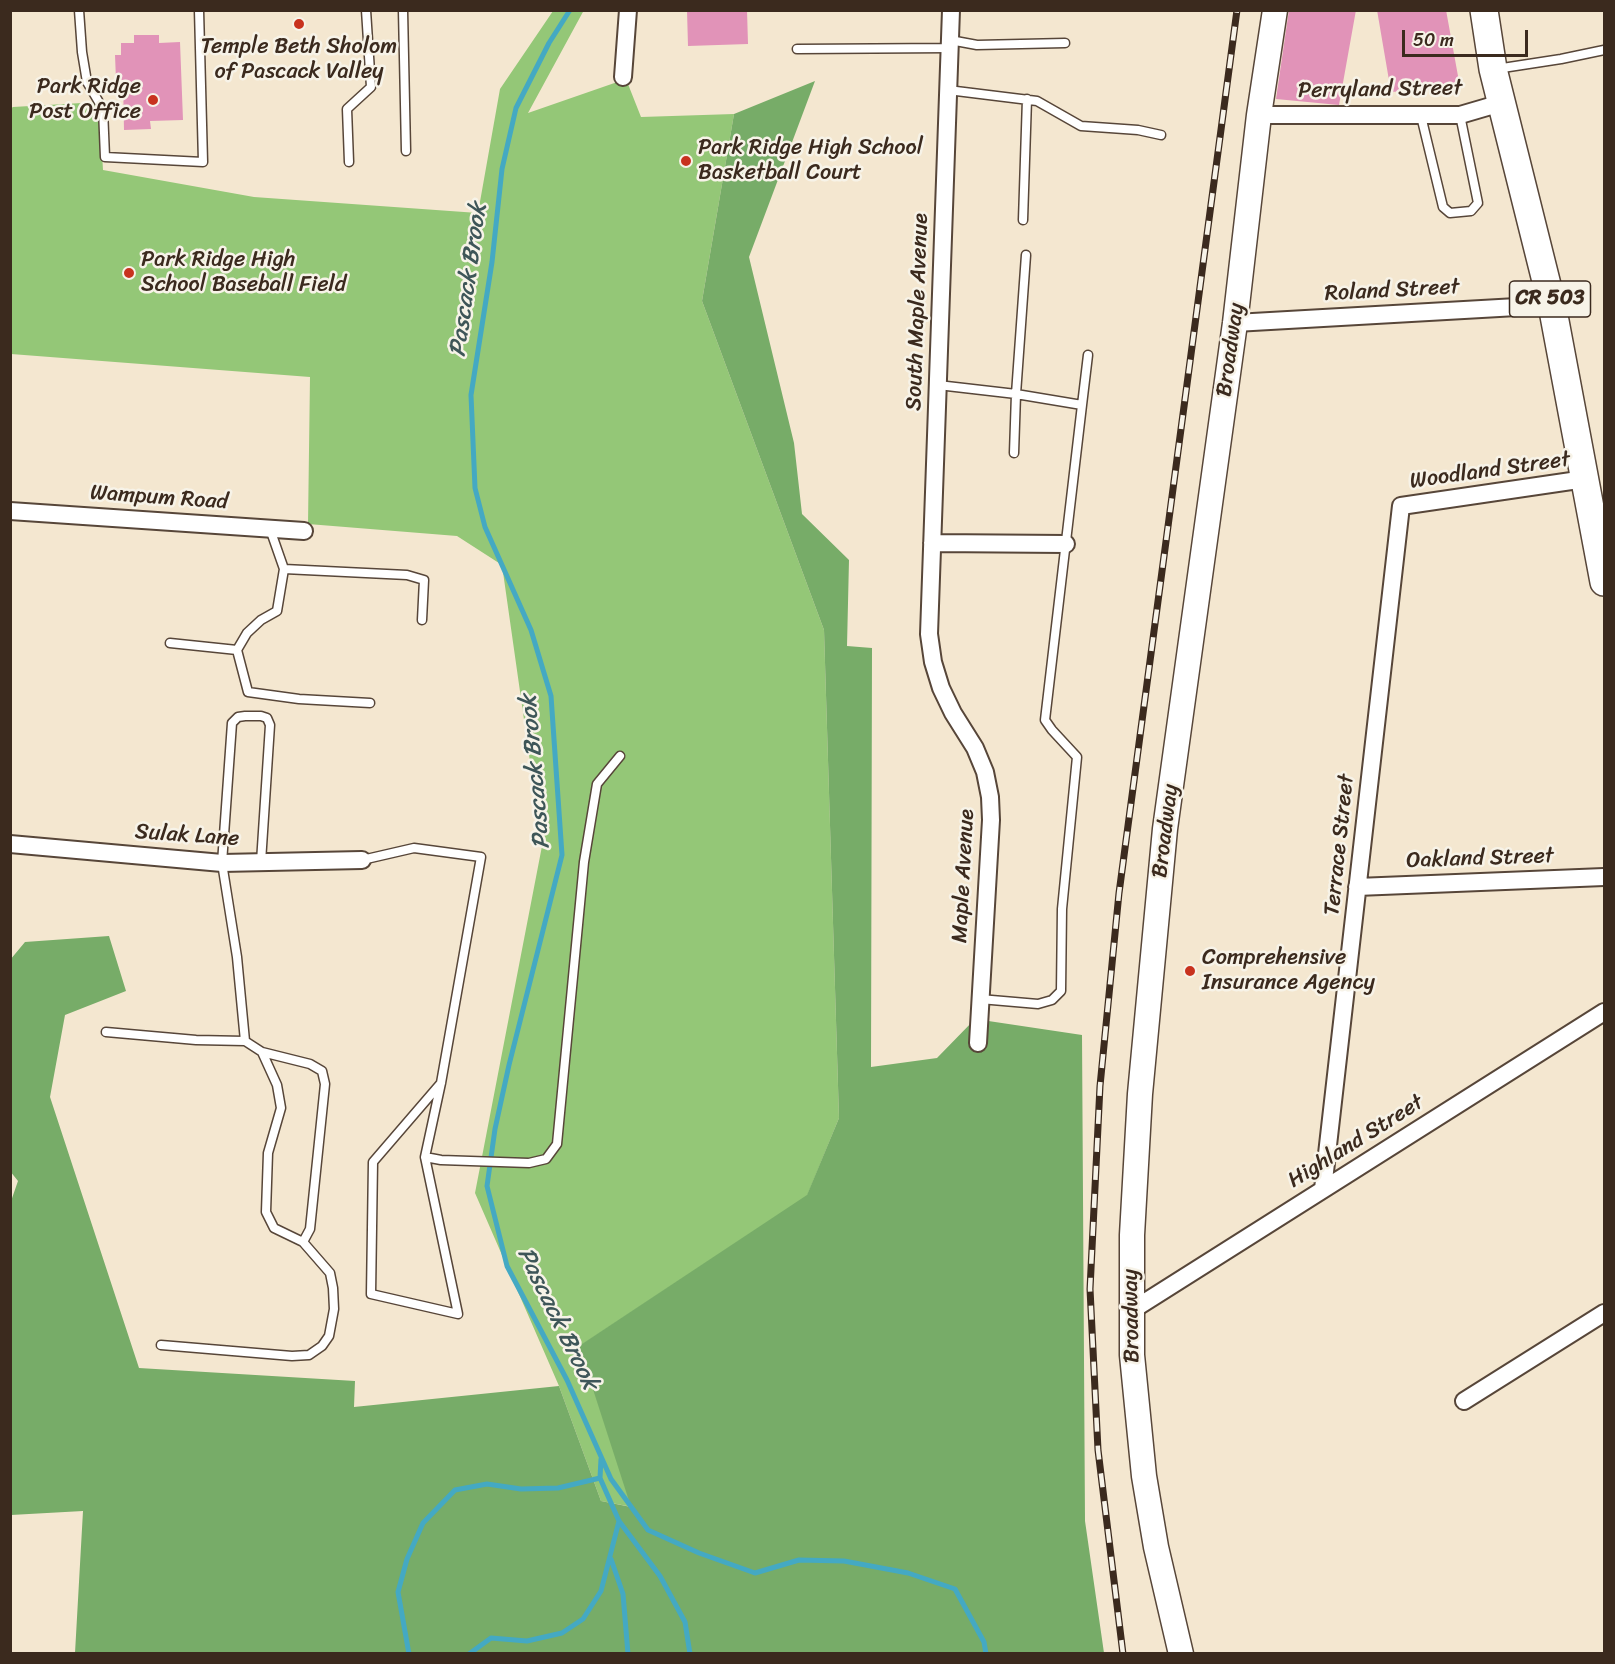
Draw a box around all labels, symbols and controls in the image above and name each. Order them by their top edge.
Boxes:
marker: Temple Beth Sholom of Pascack Valley [292,17,306,31]
scale bar [1405,18,1531,56]
text: 50 m [1413,24,1454,56]
place label: Temple Beth Sholom of Pascack Valley [201,34,397,86]
place label: Park Ridge Post Office [29,74,141,125]
street label: Perryland Street [1298,75,1462,105]
marker: Park Ridge Post Office [146,93,160,107]
place label: Park Ridge High School Basketball Court [698,135,923,186]
marker: Park Ridge High School Basketball Court [679,154,693,168]
water label: Pascack Brook [444,201,494,359]
street label: South Maple Avenue [901,213,935,411]
place label: Park Ridge High School Baseball Field [141,247,346,298]
marker: Park Ridge High School Baseball Field [122,266,136,280]
street label: Roland Street [1324,274,1460,308]
road number: CR 503 [1510,281,1590,317]
street label: Broadway [1211,301,1251,399]
street label: Woodland Street [1408,447,1572,495]
street label: Wampum Road [89,480,229,516]
water label: Pascack Brook [515,694,557,850]
street label: Terrace Street [1319,773,1361,917]
street label: Broadway [1147,783,1185,879]
street label: Maple Avenue [947,808,981,944]
street label: Sulak Lane [134,819,240,853]
street label: Oakland Street [1406,843,1554,875]
place label: Comprehensive Insurance Agency [1202,945,1375,996]
marker: Comprehensive Insurance Agency [1183,964,1197,978]
street label: Highland Street [1283,1090,1429,1194]
water label: Pascack Brook [510,1243,604,1395]
street label: Broadway [1118,1269,1146,1363]

